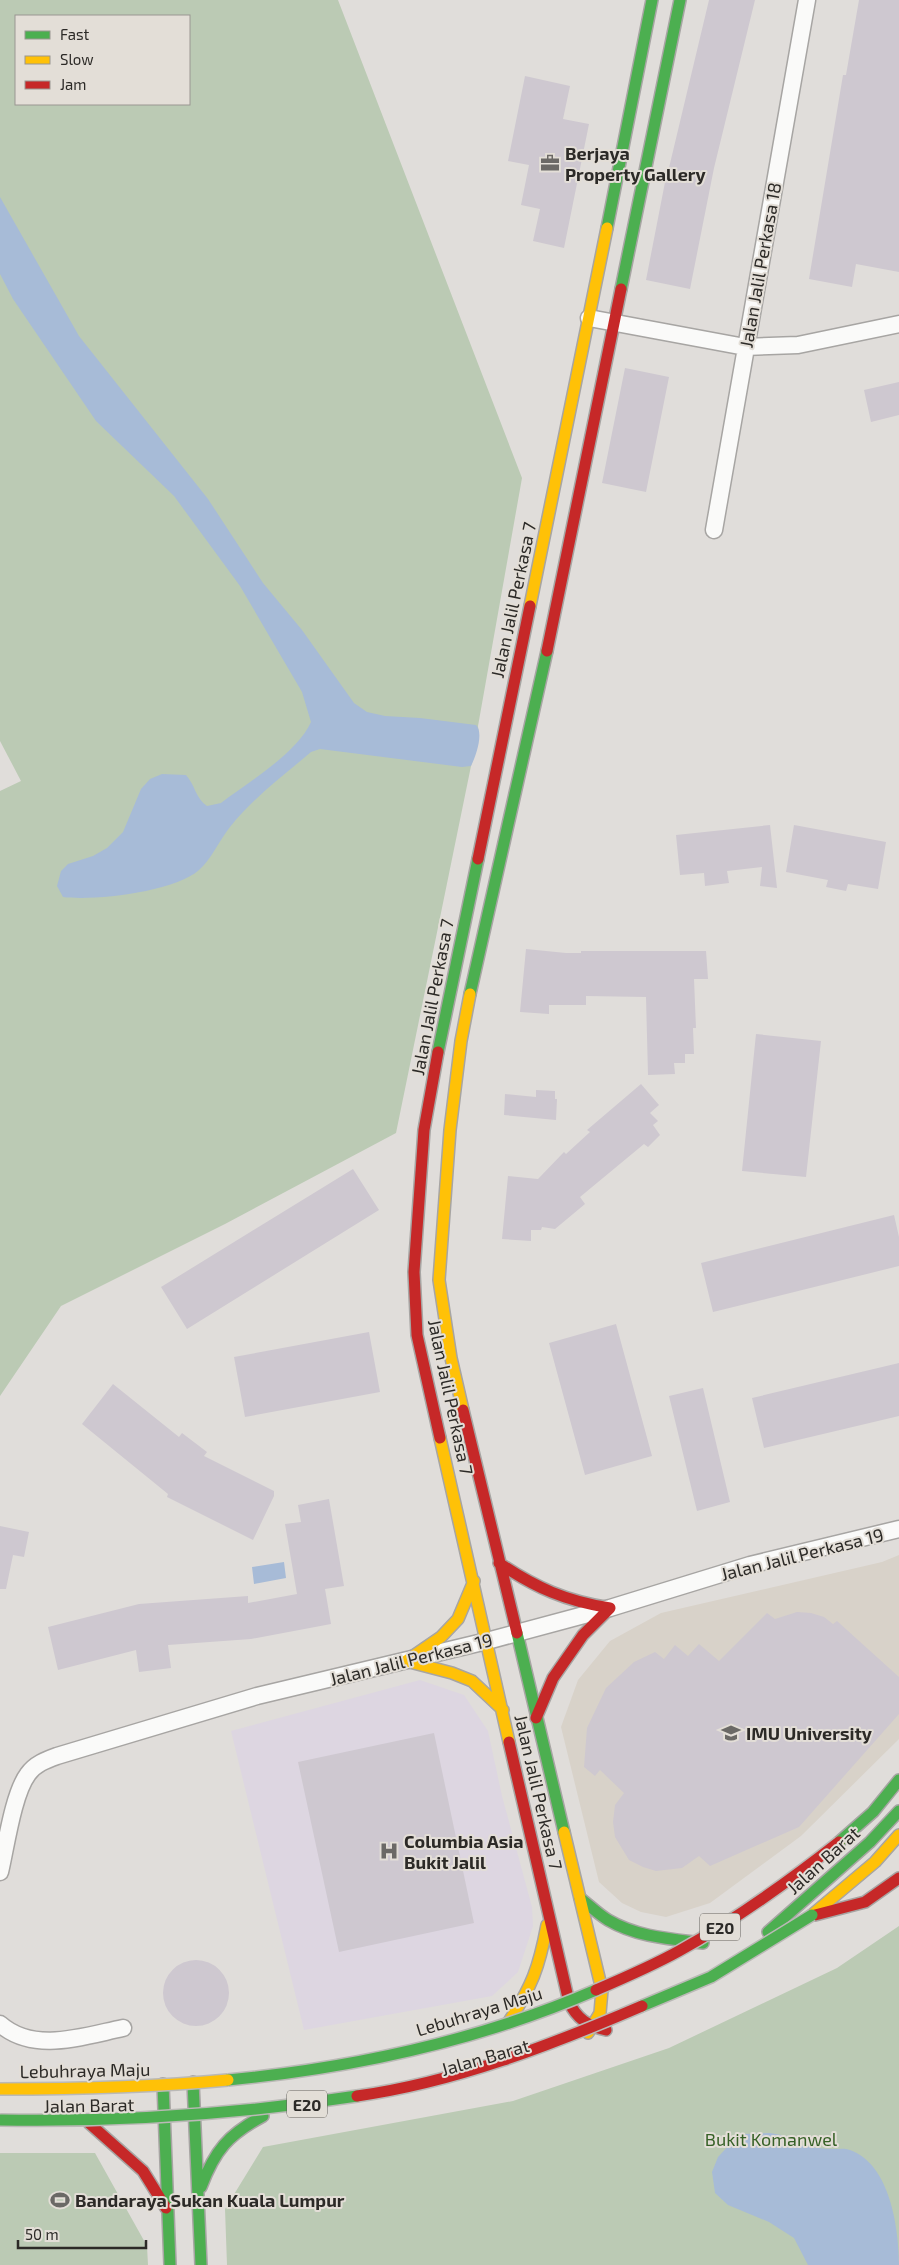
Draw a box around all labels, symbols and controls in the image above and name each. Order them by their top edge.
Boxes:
legend [15,15,190,105]
text: Fast [60,25,90,43]
text: Slow [60,50,94,68]
text: Jam [60,75,86,93]
place label: Berjaya Property Gallery [565,142,707,185]
office icon: Berjaya Property Gallery [539,152,561,174]
street label: Jalan Jalil Perkasa 18 [735,181,785,349]
street label: Jalan Jalil Perkasa 7 [486,520,540,680]
street label: Jalan Jalil Perkasa 7 [406,917,458,1077]
street label: Jalan Jalil Perkasa 7 [424,1317,478,1477]
street label: Jalan Jalil Perkasa 19 [718,1523,886,1585]
street label: Jalan Jalil Perkasa 19 [327,1628,495,1690]
street label: Jalan Jalil Perkasa 7 [510,1712,568,1872]
school or university icon: IMU University [720,1722,742,1744]
place label: IMU University [746,1722,873,1744]
street label: Jalan Barat [782,1821,864,1899]
place label: Columbia Asia Bukit Jalil [404,1830,524,1873]
hospital icon: Columbia Asia Bukit Jalil [378,1840,400,1862]
road number: E20 [700,1914,740,1940]
street label: Lebuhraya Maju [413,1981,545,2041]
street label: Jalan Barat [438,2034,532,2080]
street label: Lebuhraya Maju [19,2058,151,2082]
road number: E20 [287,2090,327,2118]
street label: Jalan Barat [43,2093,135,2117]
park label: Bukit Komanwel [705,2128,838,2150]
sports icon: Bandaraya Sukan Kuala Lumpur [49,2189,71,2211]
place label: Bandaraya Sukan Kuala Lumpur [75,2189,345,2211]
scale bar [18,2218,145,2250]
text: 50 m [25,2225,59,2243]

